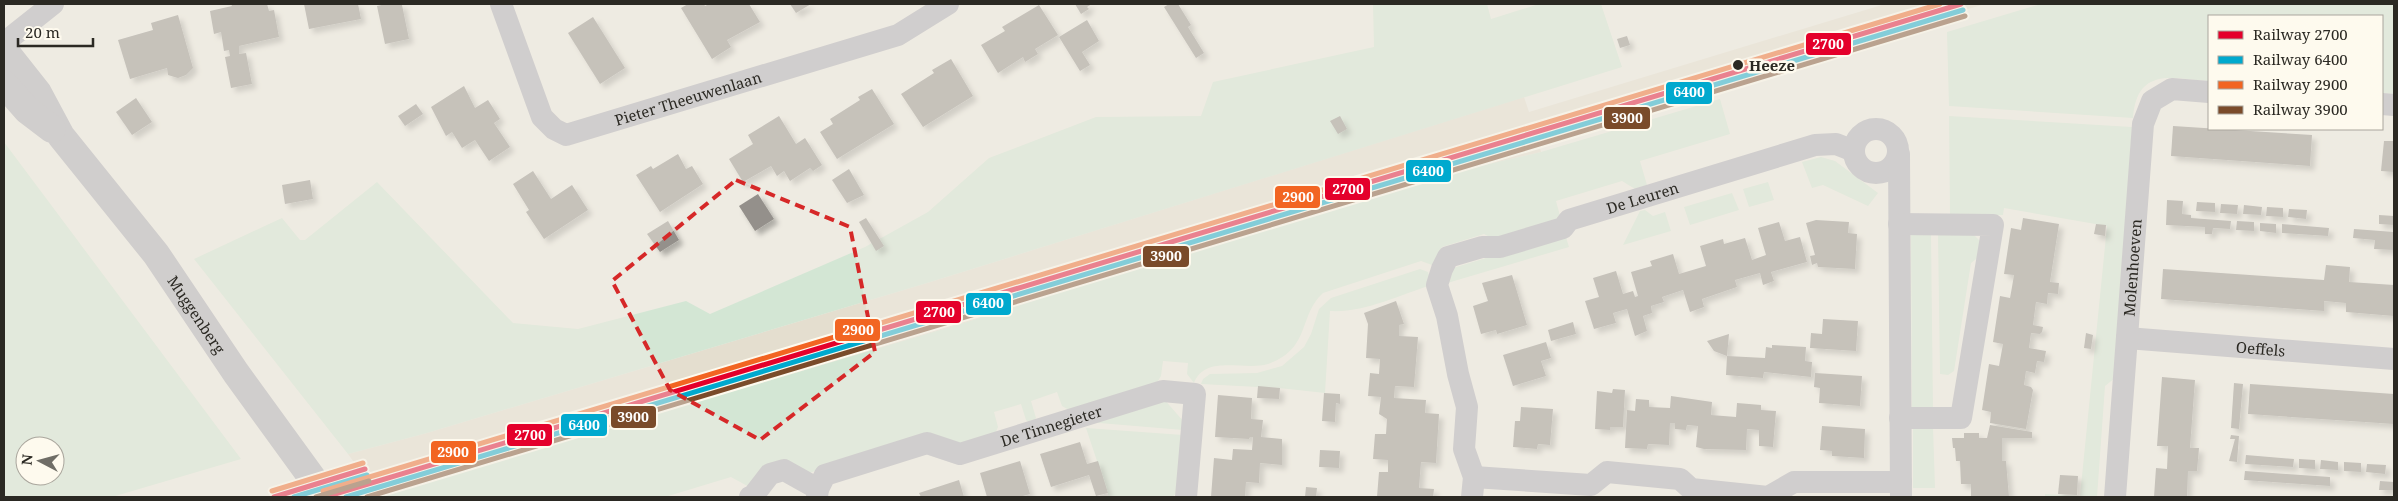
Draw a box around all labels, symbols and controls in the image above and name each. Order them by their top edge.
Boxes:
scale bar [18,15,92,47]
legend [2208,15,2383,130]
text: 20 m [25,22,60,42]
text: Railway 2700 [2253,24,2348,44]
line badge: 2700 [1805,32,1852,56]
text: 2700 [1812,34,1844,53]
text: Railway 6400 [2253,49,2348,69]
place label: Heeze [1749,55,1795,75]
marker: Heeze [1731,58,1745,72]
street label: Pieter Theeuwenlaan [612,67,764,130]
text: Railway 2900 [2253,74,2348,94]
line badge: 6400 [1665,81,1713,105]
text: 6400 [1673,82,1705,101]
text: Railway 3900 [2253,99,2348,119]
line badge: 3900 [1603,106,1651,130]
text: 3900 [1611,108,1643,127]
line badge: 6400 [1405,159,1452,183]
text: 6400 [1412,161,1444,180]
line badge: 2700 [1324,177,1371,201]
street label: De Leuren [1604,177,1681,218]
text: 2700 [1332,179,1364,198]
line badge: 2900 [1274,185,1321,209]
text: 2900 [1282,187,1314,206]
street label: Molenhoeven [2119,218,2146,317]
line badge: 3900 [1142,245,1190,268]
text: 3900 [1150,246,1182,265]
street label: Muggenberg [163,272,230,357]
line badge: 6400 [965,292,1012,316]
text: 6400 [972,293,1004,312]
line badge: 2700 [915,300,962,324]
text: 2700 [923,302,955,321]
line badge: 2900 [834,318,881,342]
text: 2900 [842,320,874,339]
street label: Oeffels [2235,337,2286,360]
street label: De Tinnegieter [998,400,1105,451]
line badge: 3900 [610,405,657,429]
text: 3900 [617,407,649,426]
line badge: 6400 [560,413,608,437]
text: 6400 [568,415,600,434]
line badge: 2700 [506,423,553,447]
text: 2700 [514,425,546,444]
north arrow [15,436,65,486]
line badge: 2900 [430,440,477,464]
text: 2900 [437,442,469,461]
text: N [17,453,37,466]

